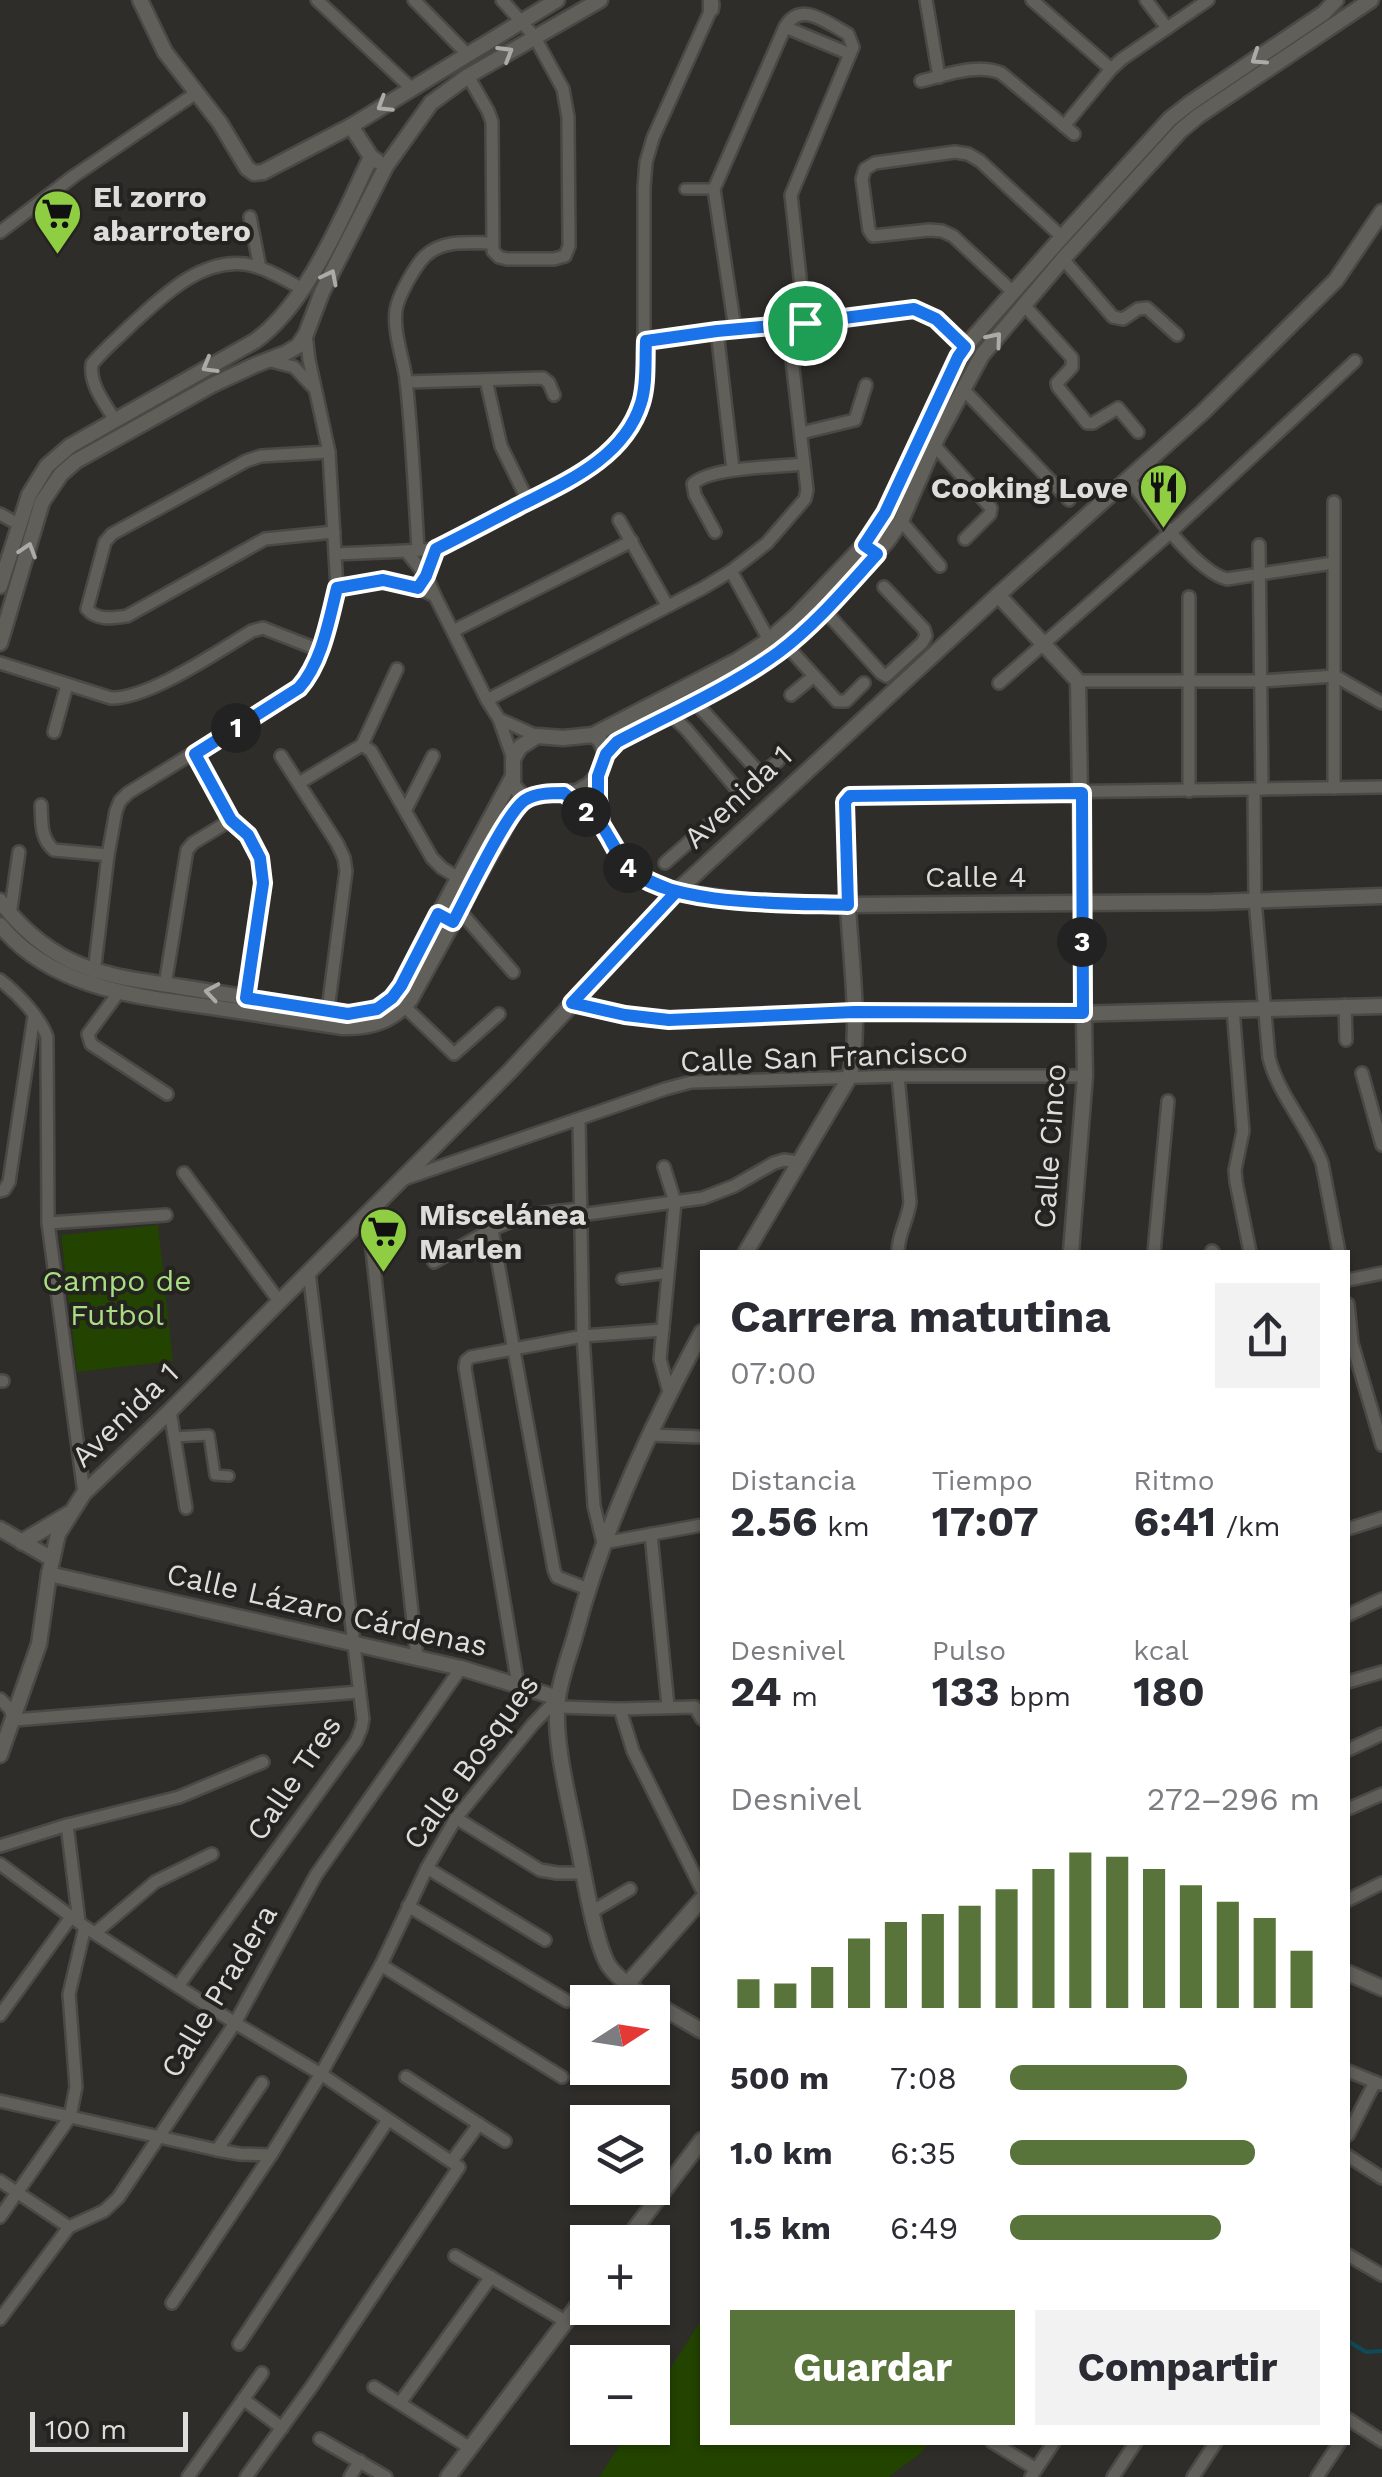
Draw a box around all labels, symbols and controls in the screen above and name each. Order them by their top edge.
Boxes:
one-way arrow [1250,45,1268,64]
one-way arrow [495,46,513,65]
one-way arrow [377,93,395,112]
place label: El zorro abarrotero [93,179,251,248]
supermarket icon: El zorro abarrotero [32,188,84,256]
one-way arrow [318,270,337,288]
pin [763,281,848,366]
icon: arrive [778,296,833,351]
one-way arrow [983,332,1001,350]
one-way arrow [202,354,220,373]
restaurant icon: Cooking Love [1137,462,1189,530]
place label: Cooking Love [931,470,1128,505]
one-way arrow [16,542,37,559]
pin: 1 [211,703,261,753]
text: 1 [230,711,242,744]
street label: Avenida 1 [676,738,799,855]
pin: 2 [561,787,611,837]
text: 2 [578,795,594,828]
pin: 4 [603,843,653,893]
text: 4 [619,851,637,884]
street label: Calle 4 [925,859,1027,894]
pin: 3 [1057,917,1107,967]
text: 3 [1074,925,1090,958]
one-way arrow [204,982,220,1003]
street label: Calle San Francisco [679,1034,969,1079]
street label: Calle Cinco [1026,1062,1073,1230]
place label: Miscelánea Marlen [419,1197,587,1266]
supermarket icon: Miscelánea Marlen [358,1206,410,1274]
park label: Campo de Futbol [42,1263,192,1332]
button: share [1215,1283,1320,1388]
text: Carrera matutina [730,1290,1111,1343]
text: 07:00 [730,1354,817,1392]
street label: Avenida 1 [64,1355,185,1474]
text: Distancia [730,1464,856,1497]
text: Tiempo [932,1464,1033,1497]
text: Ritmo [1133,1464,1214,1497]
text: 2.56 [730,1497,818,1546]
text: 17:07 [932,1497,1039,1546]
text: 6:41 [1133,1497,1216,1546]
text: km [818,1510,870,1543]
text: /km [1216,1510,1280,1543]
street label: Calle Lázaro Cárdenas [163,1556,491,1663]
text: Desnivel [730,1634,845,1667]
text: Pulso [932,1634,1006,1667]
text: kcal [1133,1634,1189,1667]
text: 24 [730,1667,782,1716]
text: 133 [932,1667,1000,1716]
text: 180 [1133,1667,1205,1716]
street label: Calle Bosques [396,1668,546,1856]
text: m [782,1680,818,1713]
text: bpm [1000,1680,1071,1713]
street label: Calle Tres [239,1708,348,1847]
text: Desnivel [730,1780,862,1818]
text: 272–296 m [1147,1780,1320,1818]
street label: Calle Pradera [153,1898,284,2084]
north arrow [570,1985,670,2085]
map controls [570,1985,670,2445]
text: 500 m [730,2059,829,2097]
text: 7:08 [890,2059,957,2097]
button: layers [570,2105,670,2205]
text: 1.0 km [730,2134,833,2172]
text: 6:35 [890,2134,956,2172]
text: 1.5 km [730,2209,831,2247]
text: 6:49 [890,2209,958,2247]
button: + [570,2225,670,2325]
button: Guardar [730,2310,1015,2425]
button: Compartir [1035,2310,1320,2425]
button: − [570,2345,670,2445]
scale bar [30,2407,188,2452]
text: 100 m [45,2413,127,2446]

